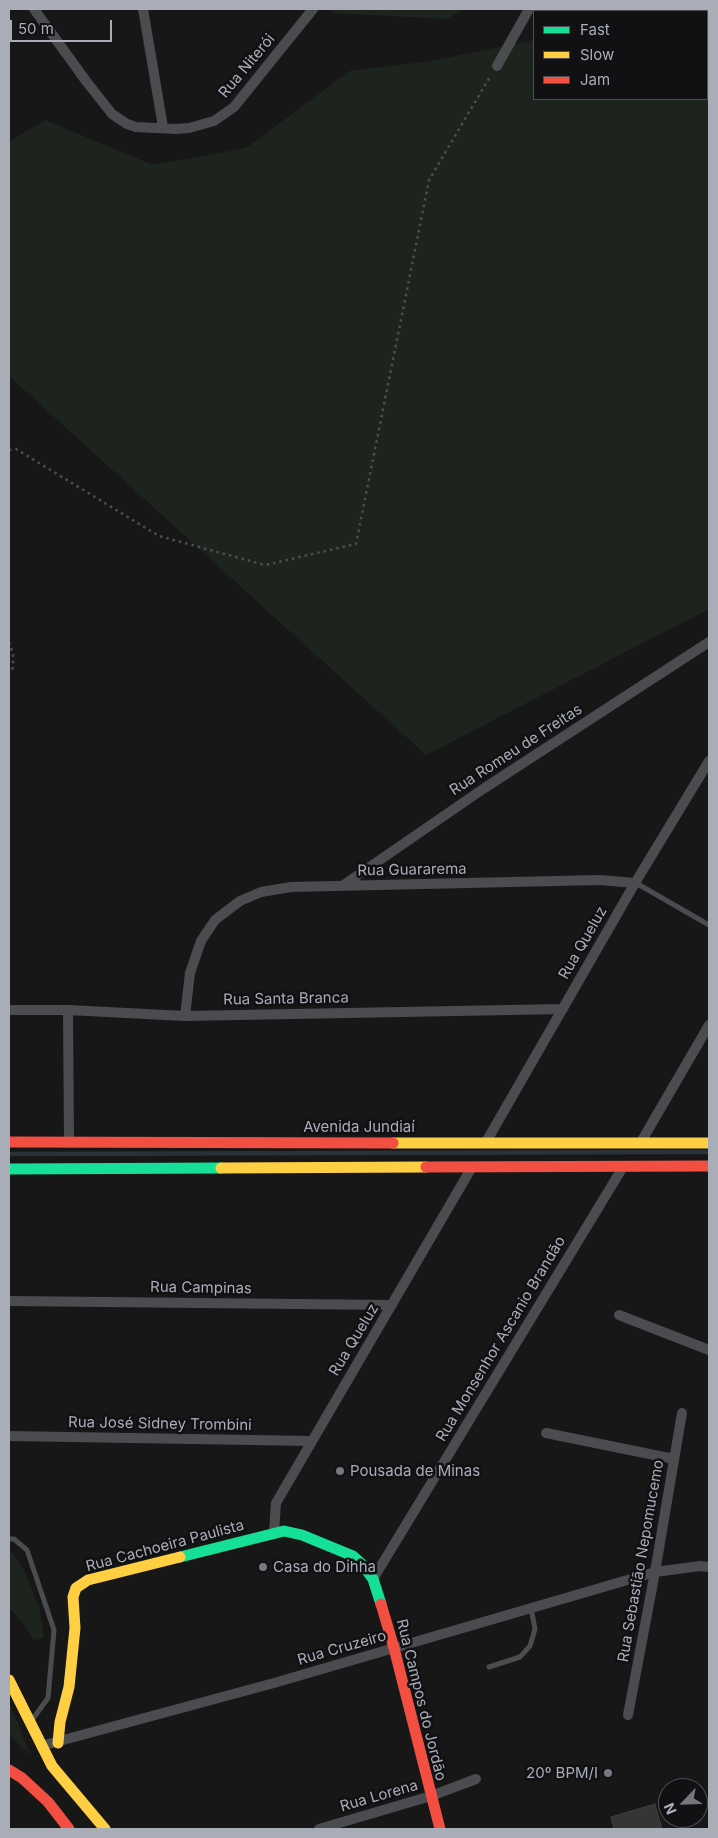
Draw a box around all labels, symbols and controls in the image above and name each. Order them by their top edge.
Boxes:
scale bar [12,10,115,42]
legend [533,10,708,100]
text: 50 m [18,19,54,38]
text: Fast [580,20,610,39]
street label: Rua Niterói [215,30,279,102]
text: Slow [580,45,614,64]
text: Jam [580,70,610,89]
street label: Rua Romeu de Freitas [446,700,586,800]
street label: Rua Guararema [357,860,467,880]
street label: Rua Queluz [555,903,611,983]
street label: Rua Santa Branca [223,989,349,1009]
street label: Avenida Jundiaí [303,1118,415,1136]
street label: Rua Monsenhor Ascanio Brandão [432,1233,570,1445]
street label: Rua Campinas [150,1278,252,1298]
street label: Rua Queluz [325,1301,383,1379]
street label: Rua José Sidney Trombini [68,1413,252,1435]
street label: Rua Sebastião Nepomucemo [614,1458,668,1664]
place label: Pousada de Minas [350,1462,480,1480]
marker: Pousada de Minas [334,1465,346,1477]
street label: Rua Cachoeira Paulista [84,1516,246,1576]
place label: Casa do Dihha [273,1558,376,1576]
marker: Casa do Dihha [257,1561,269,1573]
street label: Rua Campos do Jordão [392,1617,450,1783]
street label: Rua Cruzeiro [296,1627,388,1669]
place label: 20º BPM/I [526,1764,598,1782]
marker: 20º BPM/I [602,1767,614,1779]
street label: Rua Lorena [338,1776,420,1816]
north arrow [658,1778,708,1828]
text: N [660,1801,680,1817]

